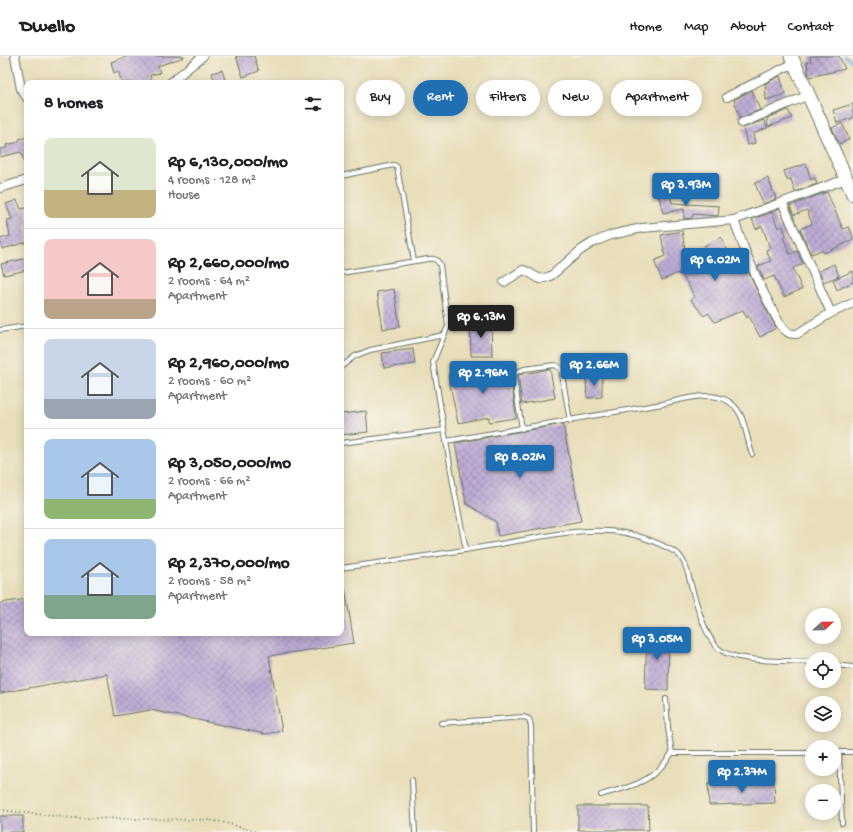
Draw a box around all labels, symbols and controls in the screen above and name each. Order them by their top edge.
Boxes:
text: Dwello [20,16,75,39]
text: Home [630,19,662,36]
text: Map [684,19,708,36]
text: About [730,19,766,36]
text: Contact [788,19,833,36]
chip: Buy [356,80,405,116]
chip: Rent [413,80,468,116]
chip: Filters [476,80,540,116]
chip: New [548,80,603,116]
chip: Apartment [611,80,702,116]
icon: filters [302,93,324,115]
text: 8 homes [44,94,102,114]
text: Rp 6,130,000/mo [168,153,288,173]
icon: home [76,154,124,202]
text: 4 rooms · 128 m² [168,173,256,188]
pin: Rp 3.93M [645,173,727,207]
text: Rp 3.93M [661,178,711,193]
text: House [168,188,200,203]
pin: Rp 6.02M [674,248,756,282]
text: Rp 6.02M [690,253,740,268]
text: Rp 2,660,000/mo [168,254,289,274]
icon: home [76,255,124,303]
text: 2 rooms · 64 m² [168,274,250,289]
text: Apartment [168,289,227,304]
pin: Rp 6.13M [440,305,522,339]
text: Rp 6.13M [457,310,505,325]
pin: Rp 2.66M [553,353,635,387]
text: Rp 2,960,000/mo [168,354,289,374]
icon: home [76,355,124,403]
text: Rp 2.66M [570,358,618,373]
pin: Rp 2.96M [442,361,524,395]
text: Rp 2.96M [459,366,507,381]
text: 2 rooms · 60 m² [168,374,251,389]
text: Apartment [168,389,227,404]
pin: Rp 8.02M [479,445,561,479]
text: Rp 8.02M [495,450,545,465]
text: Rp 3,050,000/mo [168,454,291,474]
icon: home [76,455,124,503]
text: 2 rooms · 66 m² [168,474,250,489]
text: Apartment [168,489,227,504]
text: Rp 2,370,000/mo [168,554,290,574]
icon: home [76,555,124,603]
text: 2 rooms · 58 m² [168,574,251,589]
text: Apartment [168,589,227,604]
north arrow [805,608,841,644]
map controls [805,608,841,820]
pin: Rp 3.05M [616,627,698,661]
text: Rp 3.05M [632,632,682,647]
button: locate [805,652,841,688]
button: layers [805,696,841,732]
button: + [805,740,841,776]
pin: Rp 2.37M [701,760,783,794]
text: Rp 2.37M [717,765,767,780]
button: − [805,784,841,820]

